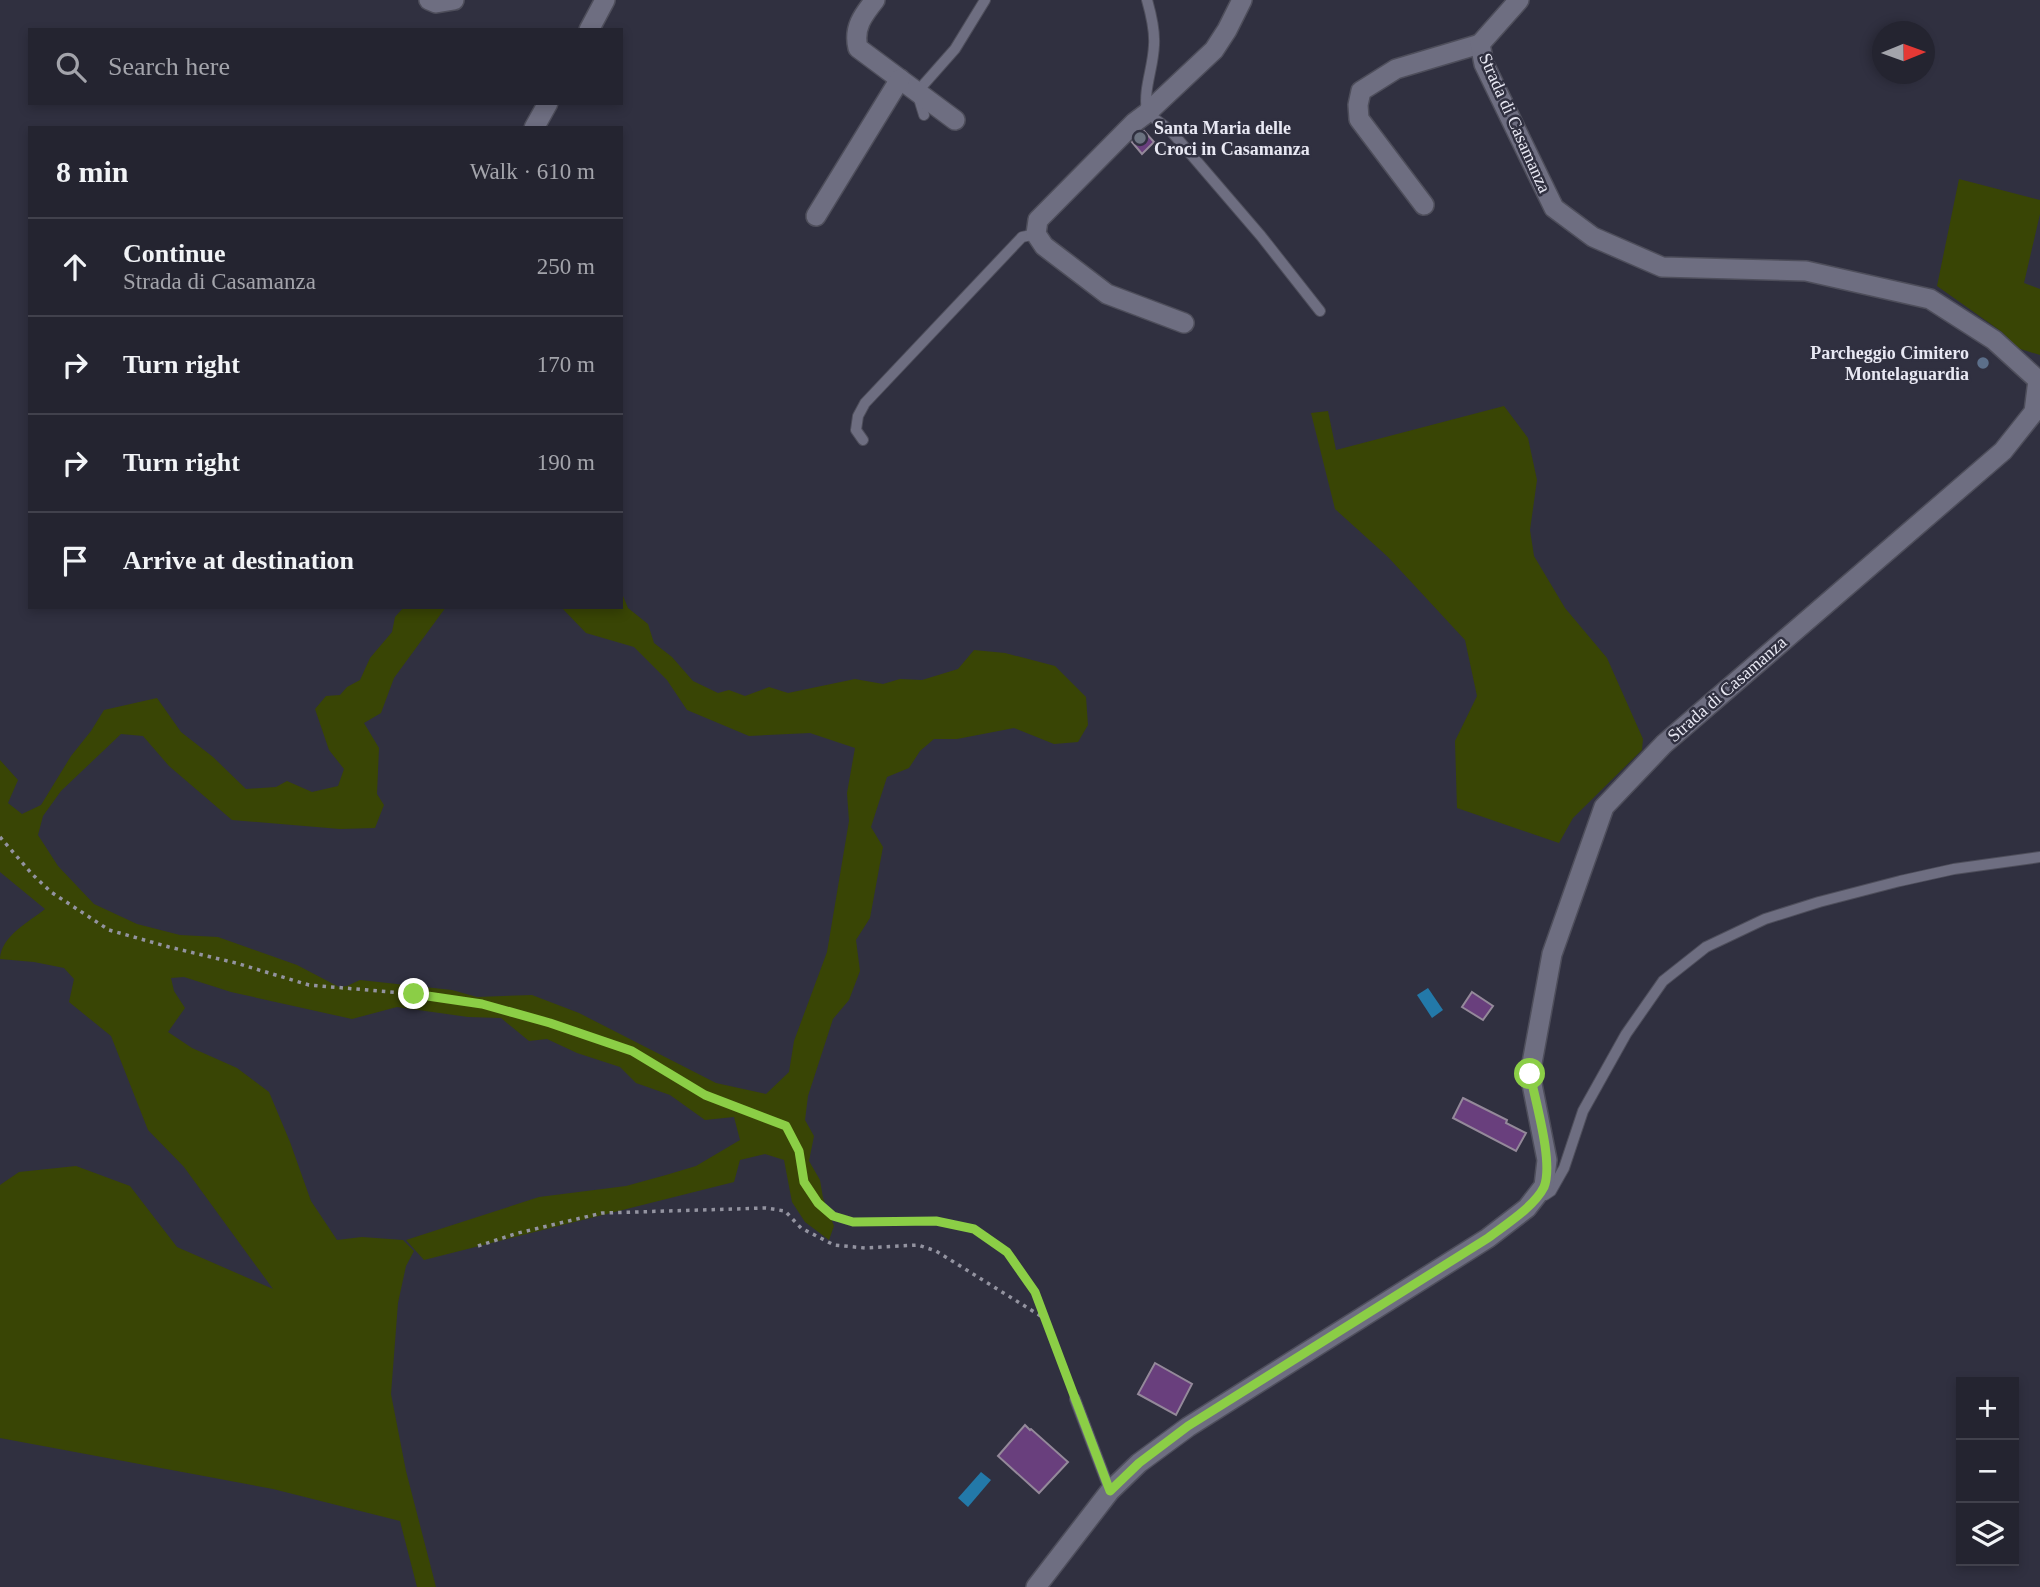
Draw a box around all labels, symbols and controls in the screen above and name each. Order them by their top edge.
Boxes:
north arrow [1872,21,1935,84]
search box [28,28,623,105]
icon: search [52,48,90,86]
street label: Strada di Casamanza [1475,50,1555,196]
text: Search here [108,52,230,81]
place label: Santa Maria delle Croci in Casamanza [1154,118,1310,159]
marker: Santa Maria delle Croci in Casamanza [1132,130,1148,146]
text: 8 min [56,155,129,188]
text: Walk · 610 m [470,159,595,184]
text: Continue [123,239,226,268]
icon: ahead [56,248,94,286]
text: 250 m [537,254,595,279]
text: Strada di Casamanza [123,269,316,294]
place label: Parcheggio Cimitero Montelaguardia [1810,343,1969,384]
icon: right [56,346,94,384]
text: Turn right [123,350,240,379]
text: 170 m [537,352,595,377]
marker: Parcheggio Cimitero Montelaguardia [1975,355,1991,371]
icon: right [56,444,94,482]
text: Turn right [123,448,240,477]
text: 190 m [537,450,595,475]
icon: arrive [56,542,94,580]
text: Arrive at destination [123,546,354,575]
street label: Strada di Casamanza [1663,632,1791,746]
route end [398,978,429,1009]
route start [1514,1058,1545,1089]
map controls [1956,1377,2019,1566]
button: + [1956,1377,2019,1440]
button: − [1956,1440,2019,1503]
button: layers [1956,1503,2019,1566]

